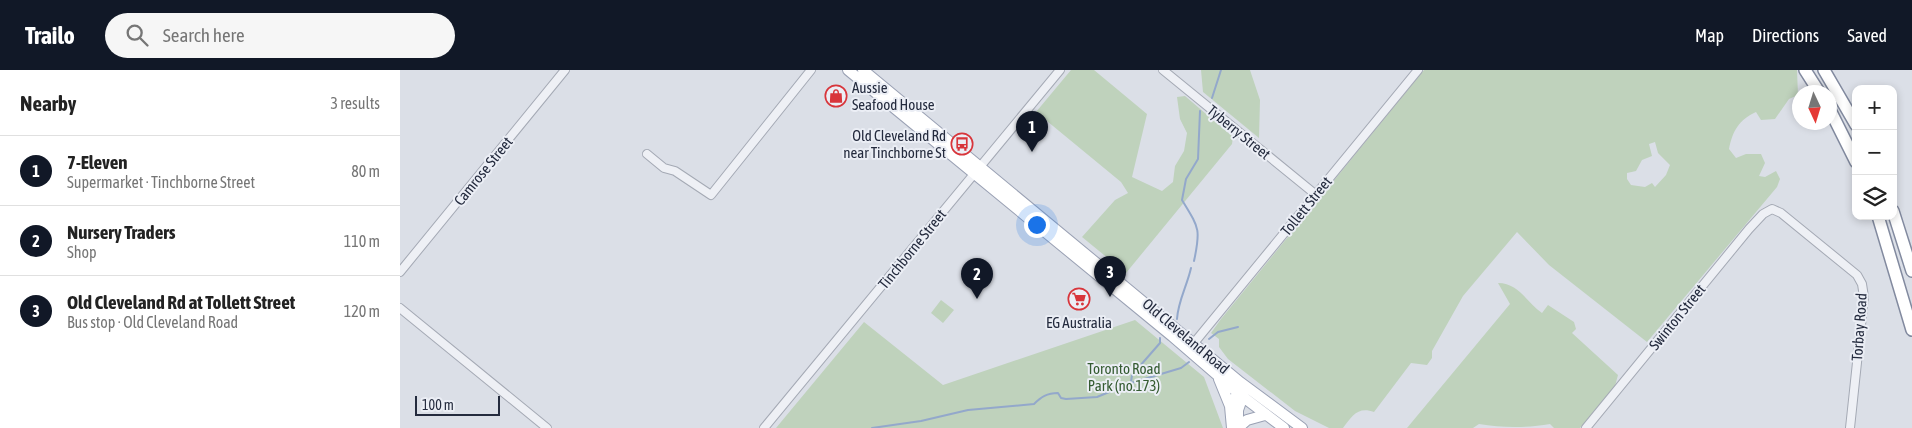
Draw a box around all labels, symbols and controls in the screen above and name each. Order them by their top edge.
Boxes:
search box [105,13,455,58]
icon: search [123,21,151,49]
text: Trailo [25,22,75,49]
text: Search here [163,24,245,46]
text: Map [1695,25,1724,46]
text: Directions [1752,25,1819,46]
text: Saved [1847,25,1887,46]
place label: Aussie Seafood House [852,79,935,113]
shop icon: Aussie Seafood House [824,84,848,108]
north arrow [1792,85,1837,130]
map controls [1852,85,1897,220]
button: + [1852,85,1897,130]
text: Nearby [20,91,76,115]
text: 3 results [330,94,380,112]
street label: Tyberry Street [1204,101,1274,163]
pin: 1 [1016,111,1048,152]
place label: Old Cleveland Rd near Tinchborne St [843,127,946,161]
button: − [1852,130,1897,175]
bus stop icon: Old Cleveland Rd near Tinchborne St [950,132,974,156]
street label: Camrose Street [450,133,516,209]
text: 7-Eleven [67,151,128,173]
text: 1 [32,162,40,180]
text: 80 m [351,162,380,180]
text: Supermarket · Tinchborne Street [67,173,255,191]
street label: Tollett Street [1277,173,1335,239]
button: layers [1852,175,1897,220]
street label: Tinchborne Street [875,206,949,292]
your location [1024,212,1050,238]
text: Nursery Traders [67,221,176,243]
text: 2 [32,232,40,250]
text: 110 m [344,232,380,250]
text: Shop [67,243,97,261]
pin: 3 [1094,256,1126,297]
pin: 2 [961,258,993,299]
street label: Swinton Street [1645,281,1709,353]
supermarket icon: EG Australia [1067,287,1091,311]
text: Old Cleveland Rd at Tollett Street [67,291,295,313]
street label: Torbay Road [1848,292,1870,362]
street label: Old Cleveland Road [1139,295,1233,377]
text: 3 [32,302,40,320]
text: 120 m [344,302,380,320]
text: Bus stop · Old Cleveland Road [67,313,238,331]
place label: EG Australia [1046,314,1112,331]
park label: Toronto Road Park (no.173) [1087,360,1161,394]
scale bar [415,393,500,416]
text: 100 m [422,397,454,413]

